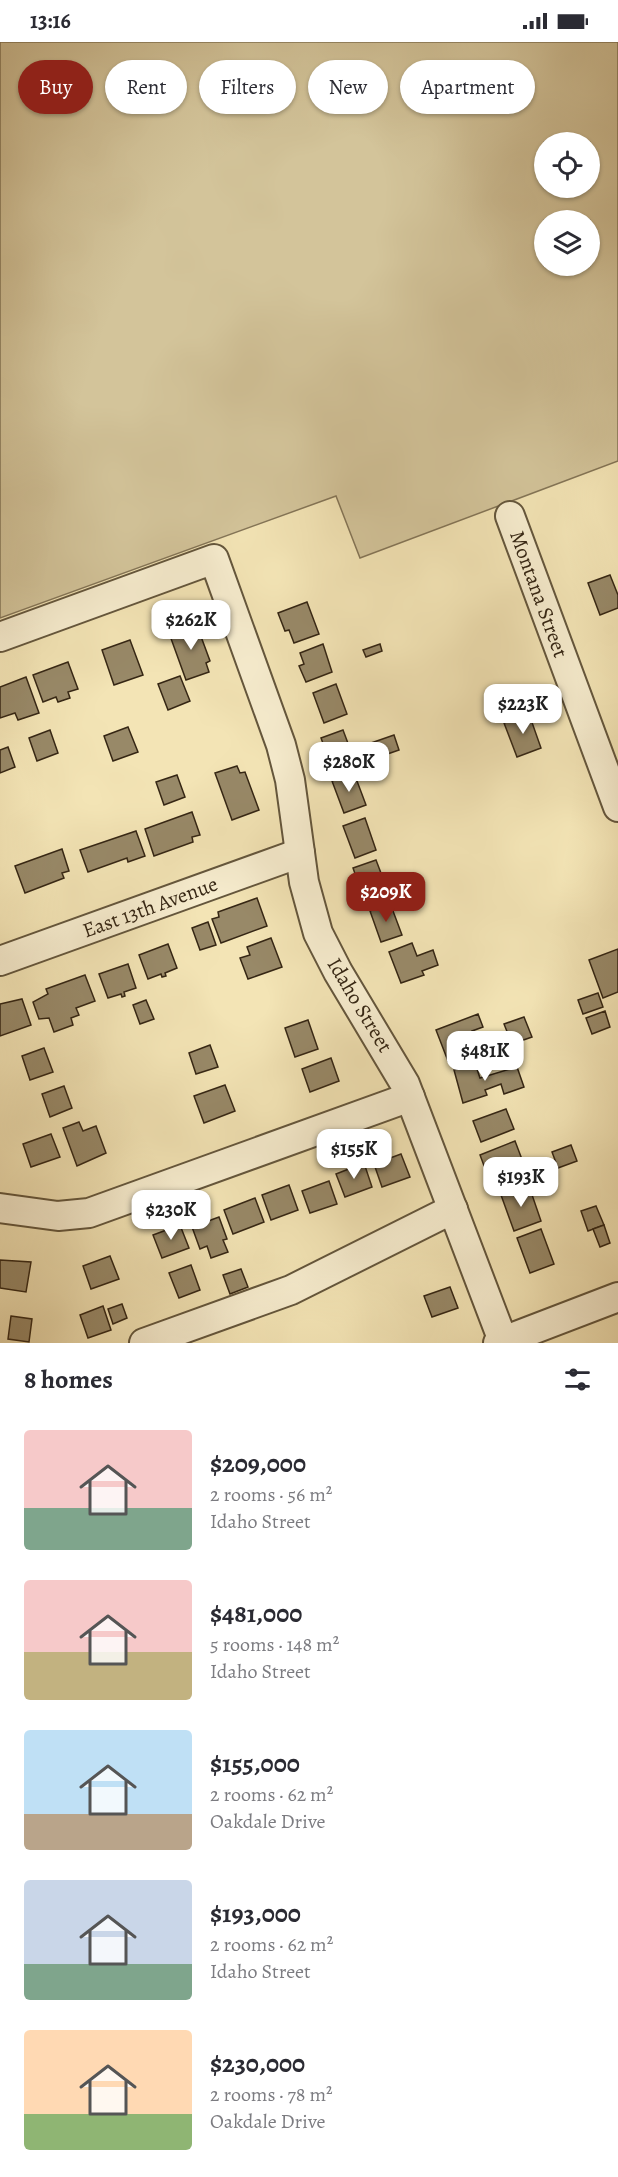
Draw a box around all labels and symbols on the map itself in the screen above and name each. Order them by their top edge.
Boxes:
street label: Montana Street [503,527,575,661]
pin: $262K [149,600,233,651]
pin: $223K [481,684,565,735]
pin: $280K [307,742,391,793]
street label: East 13th Avenue [78,870,222,944]
pin: $209K [344,872,428,923]
street label: Idaho Street [321,952,399,1058]
pin: $481K [443,1031,527,1082]
pin: $155K [312,1129,396,1180]
pin: $193K [479,1157,563,1208]
pin: $230K [129,1190,213,1241]

